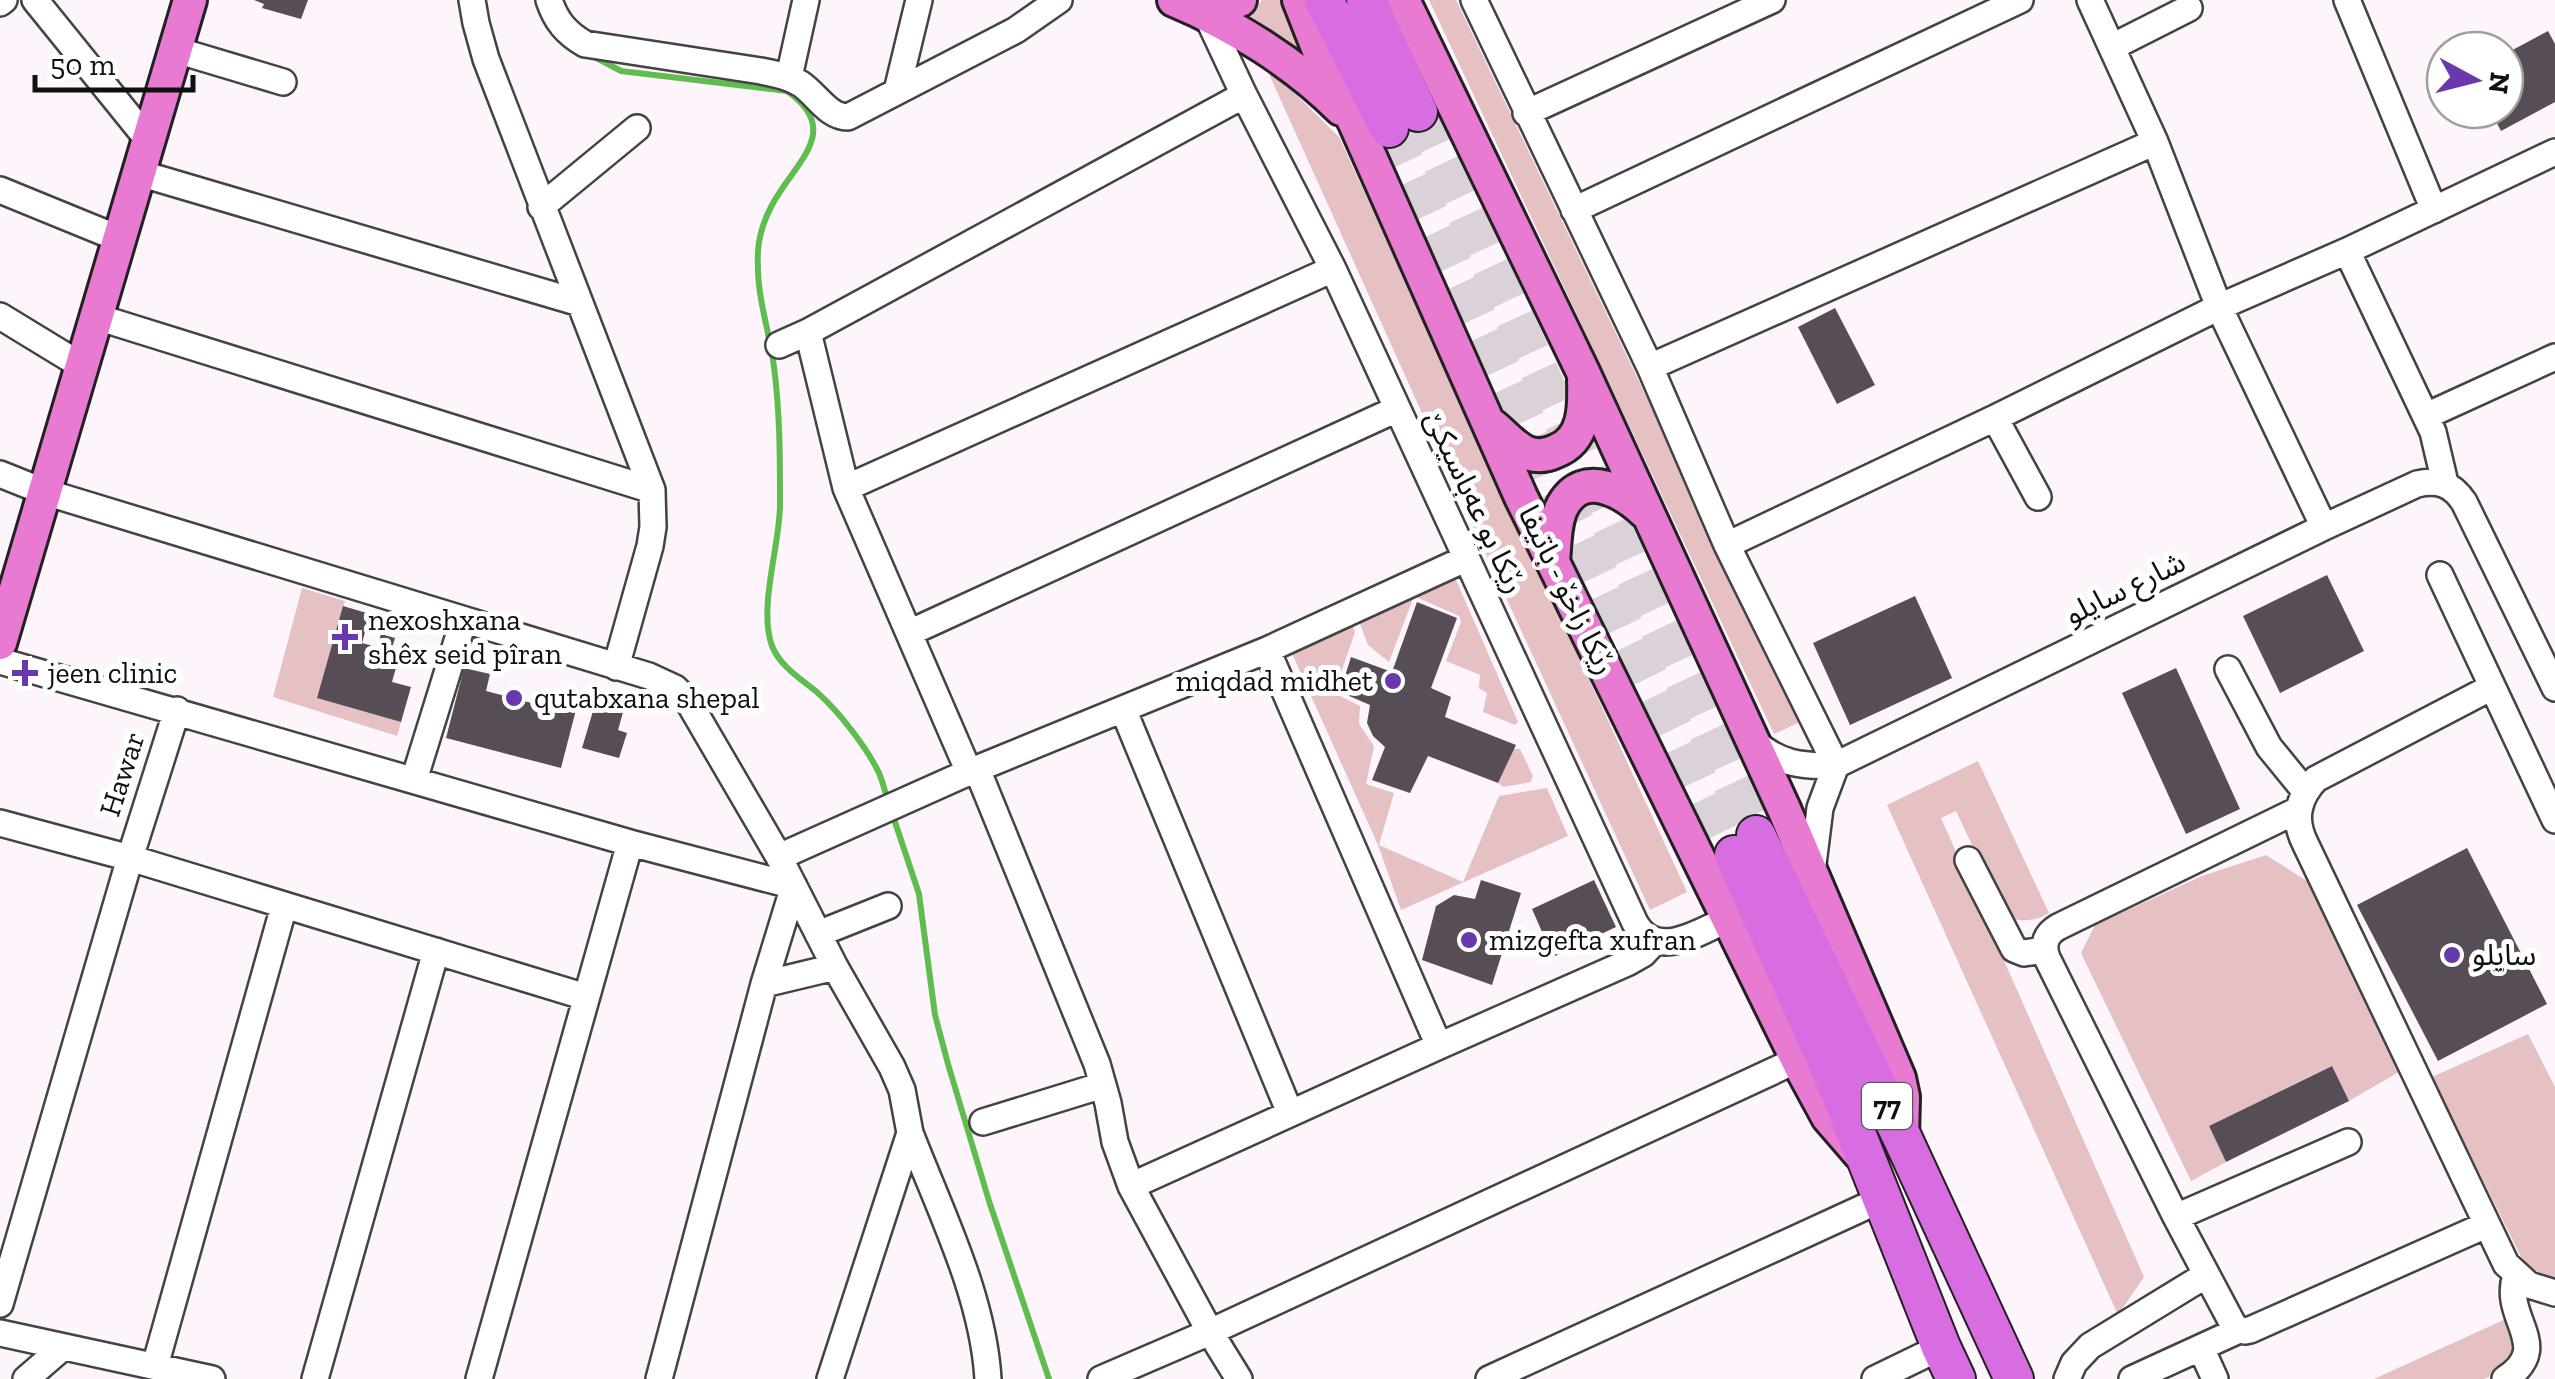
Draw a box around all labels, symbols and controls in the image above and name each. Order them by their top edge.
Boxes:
scale bar [35,30,192,92]
north arrow [2425,30,2525,130]
text: 50 m [50,47,115,83]
text: N [2482,70,2517,96]
street label: رێكا بو عه‌باسيكێ [1417,405,1533,599]
street label: رێکا زاخۆ - باتیفا [1511,500,1623,680]
street label: شارع سايلو [2059,543,2193,636]
place label: nexoshxana shêx seid pîran [368,602,562,672]
marker: nexoshxana shêx seid pîran [332,624,358,650]
place label: jeen clinic [47,655,177,691]
marker: jeen clinic [12,660,38,686]
place label: miqdad midhet [1176,663,1373,699]
marker: miqdad midhet [1382,670,1404,692]
place label: qutabxana shepal [534,680,759,716]
marker: qutabxana shepal [503,687,525,709]
street label: Hawar [92,727,152,821]
place label: mizgefta xufran [1489,922,1696,958]
marker: mizgefta xufran [1458,929,1480,951]
place label: سايلو [2472,937,2536,973]
marker: سايلو [2441,944,2463,966]
road number: 77 [1862,1083,1912,1129]

